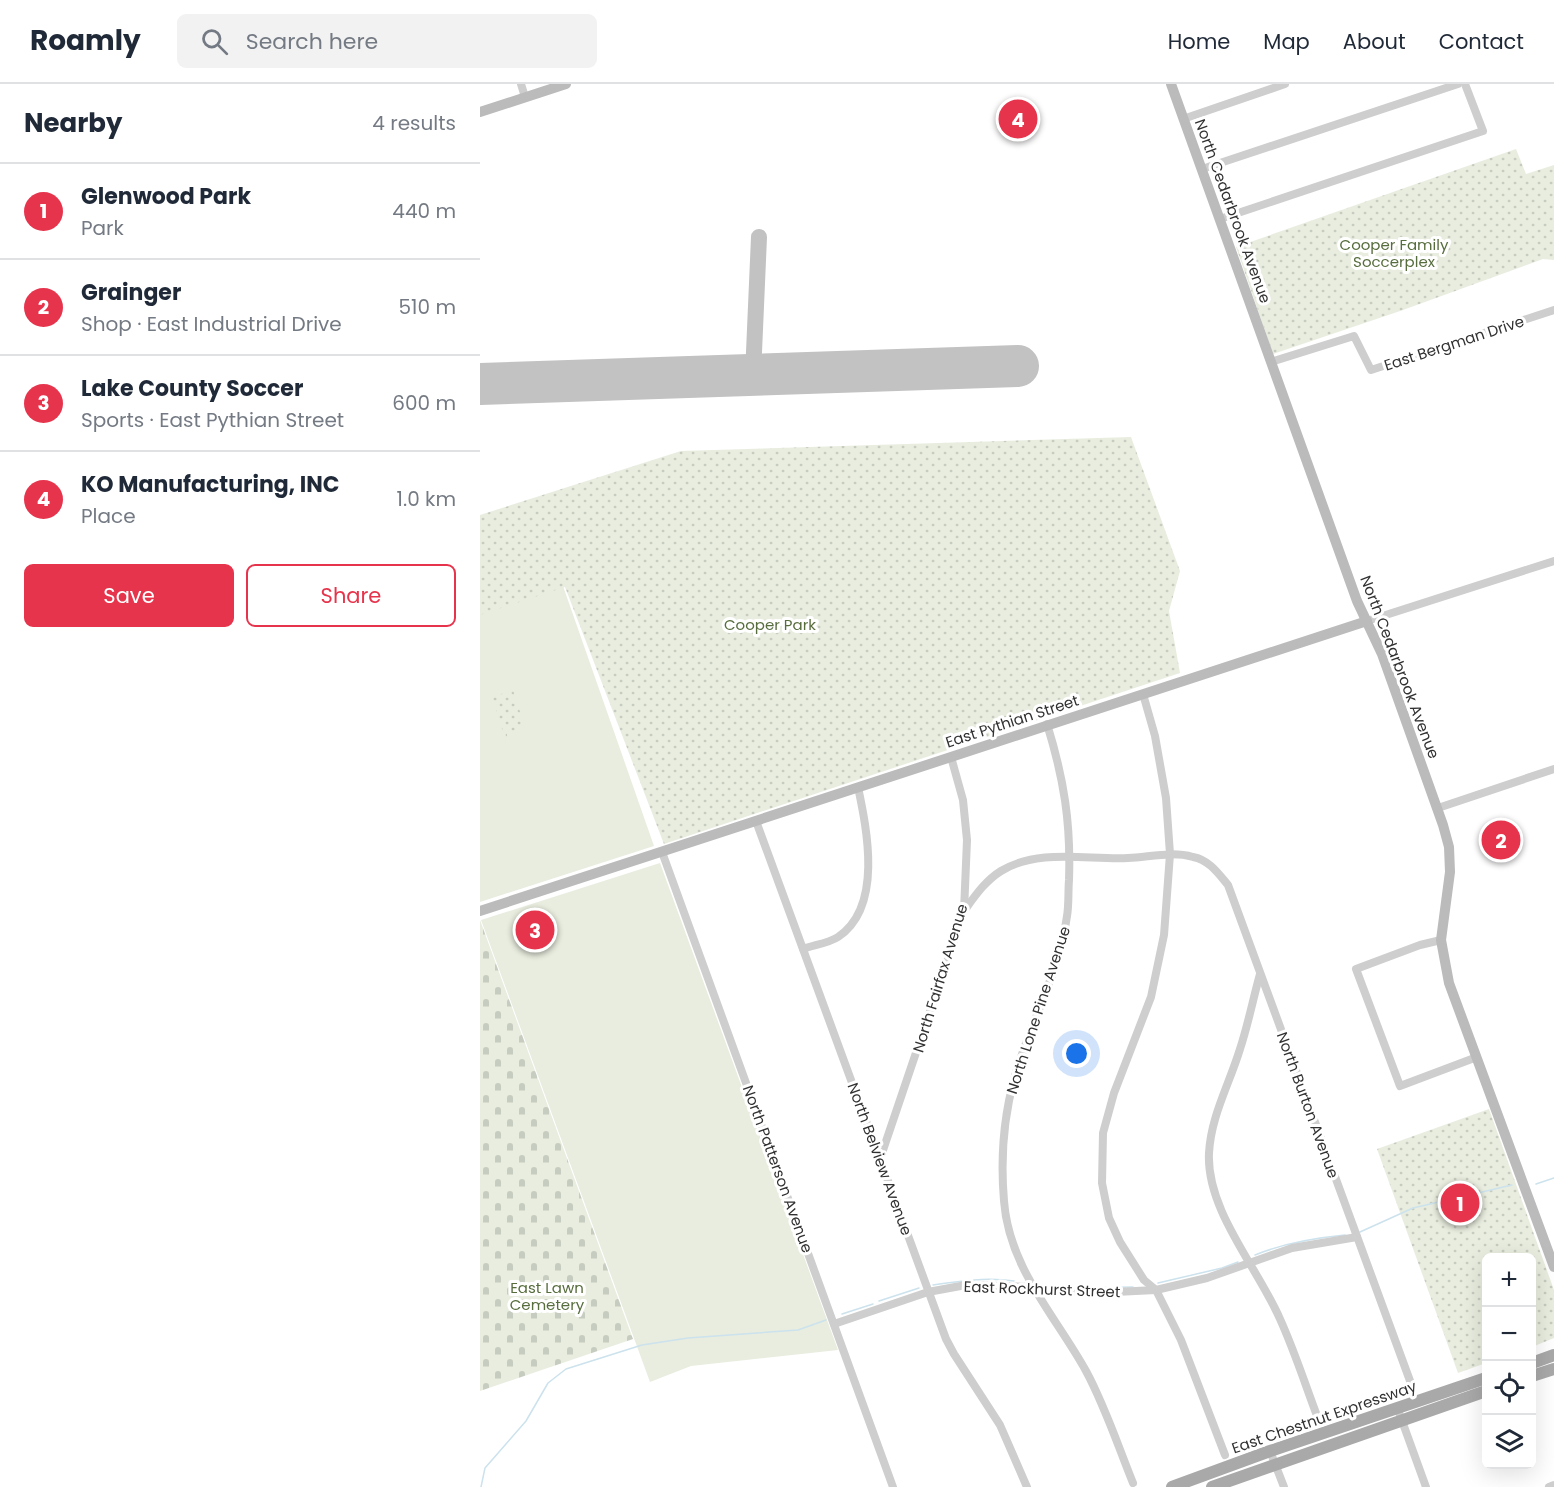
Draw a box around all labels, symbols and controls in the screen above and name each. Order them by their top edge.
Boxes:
search box [177,14,597,68]
text: Roamly [30,21,141,60]
icon: search [198,25,231,58]
text: Search here [246,26,378,57]
text: Home [1168,27,1230,56]
text: Map [1263,27,1310,56]
text: About [1343,27,1406,56]
text: Contact [1439,27,1524,56]
pin: 4 [998,96,1038,141]
text: Nearby [24,105,122,141]
text: 4 results [372,109,456,137]
street label: North Cedarbrook Avenue [1190,116,1276,306]
text: Glenwood Park [81,181,251,212]
text: 1 [40,197,47,225]
text: 440 m [392,197,456,225]
text: Park [81,214,124,242]
park label: Cooper Family Soccerplex [1340,234,1449,272]
text: Grainger [81,277,181,308]
text: 2 [38,293,49,321]
text: 510 m [399,293,456,321]
text: Shop · East Industrial Drive [81,310,342,338]
street label: East Bergman Drive [1381,310,1527,376]
text: Lake County Soccer [81,373,303,404]
text: 3 [37,389,50,417]
text: 600 m [392,389,456,417]
text: Sports · East Pythian Street [81,406,344,434]
text: KO Manufacturing, INC [81,469,339,500]
text: 4 [37,485,50,513]
text: 1.0 km [397,485,456,513]
text: Place [81,502,136,530]
button: Save [24,564,234,627]
button: Share [246,564,456,627]
street label: North Cedarbrook Avenue [1355,572,1445,762]
park label: Cooper Park [724,614,816,635]
street label: East Pythian Street [943,690,1081,752]
pin: 2 [1482,818,1520,862]
street label: North Fairfax Avenue [907,901,973,1055]
pin: 3 [516,908,554,952]
street label: North Lone Pine Avenue [1001,923,1075,1097]
street label: North Burton Avenue [1272,1029,1344,1181]
your location [1062,1039,1091,1068]
street label: North Belview Avenue [843,1080,917,1238]
street label: North Patterson Avenue [738,1082,818,1256]
pin: 1 [1440,1180,1480,1226]
map controls [1482,1253,1536,1469]
button: + [1482,1253,1536,1307]
street label: East Rockhurst Street [963,1276,1121,1302]
park label: East Lawn Cemetery [510,1277,585,1315]
button: − [1482,1307,1536,1361]
button: locate [1482,1361,1536,1415]
street label: East Chestnut Expressway [1229,1375,1420,1459]
button: layers [1482,1415,1536,1469]

